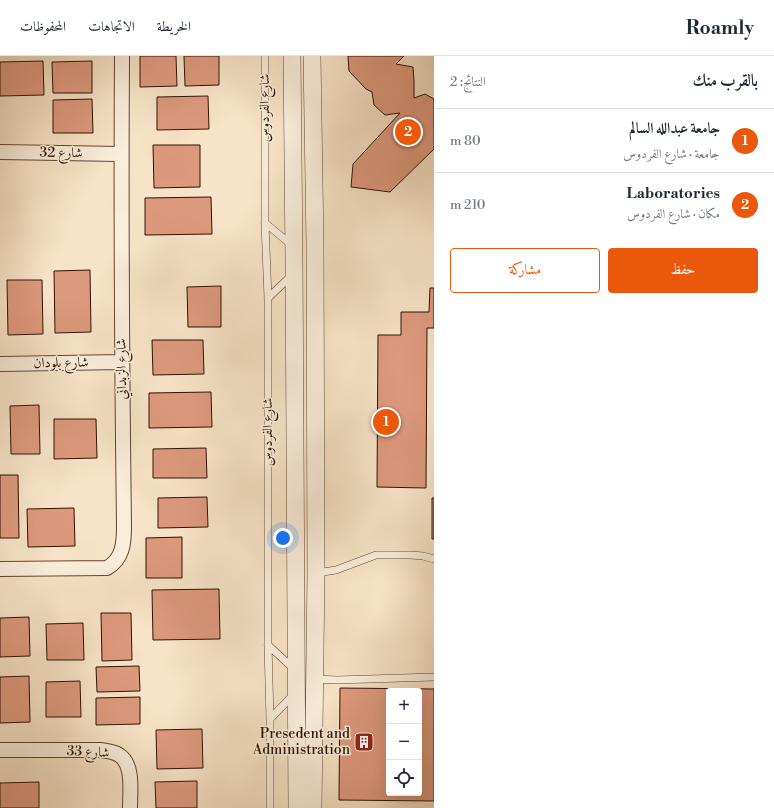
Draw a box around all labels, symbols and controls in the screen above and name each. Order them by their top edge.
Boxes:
text: Roamly [686,16,754,40]
text: المحفوظات [20,18,66,36]
text: الاتجاهات [88,18,135,36]
text: الخريطة [157,18,191,36]
text: بالقرب منك [692,70,758,92]
street label: شارع الفردوس [256,74,276,142]
text: النتائج: 2 [450,74,486,90]
pin: 2 [395,117,421,147]
text: جامعة عبدالله السالم [629,119,720,138]
text: 80 m [450,133,481,149]
text: 1 [742,133,748,149]
street label: شارع 32 [39,144,83,164]
text: جامعة · شارع الفردوس [623,146,720,162]
text: Laboratories [626,184,720,203]
text: 210 m [450,197,485,213]
text: 2 [741,197,749,213]
text: مكان · شارع الفردوس [627,206,720,222]
button: مشاركة [450,248,600,293]
button: حفظ [608,248,758,293]
street label: شارع الزبداني [112,338,134,400]
street label: شارع بلودان [33,354,89,374]
street label: شارع الفردوس [259,398,279,466]
pin: 1 [373,407,399,437]
your location [273,528,293,548]
map controls [386,688,422,796]
button: + [386,688,422,724]
button: − [386,724,422,760]
place label: Presedent and Administration [252,725,351,759]
building icon: Presedent and Administration [353,731,375,753]
street label: شارع 33 [66,742,110,764]
button: locate [386,760,422,796]

